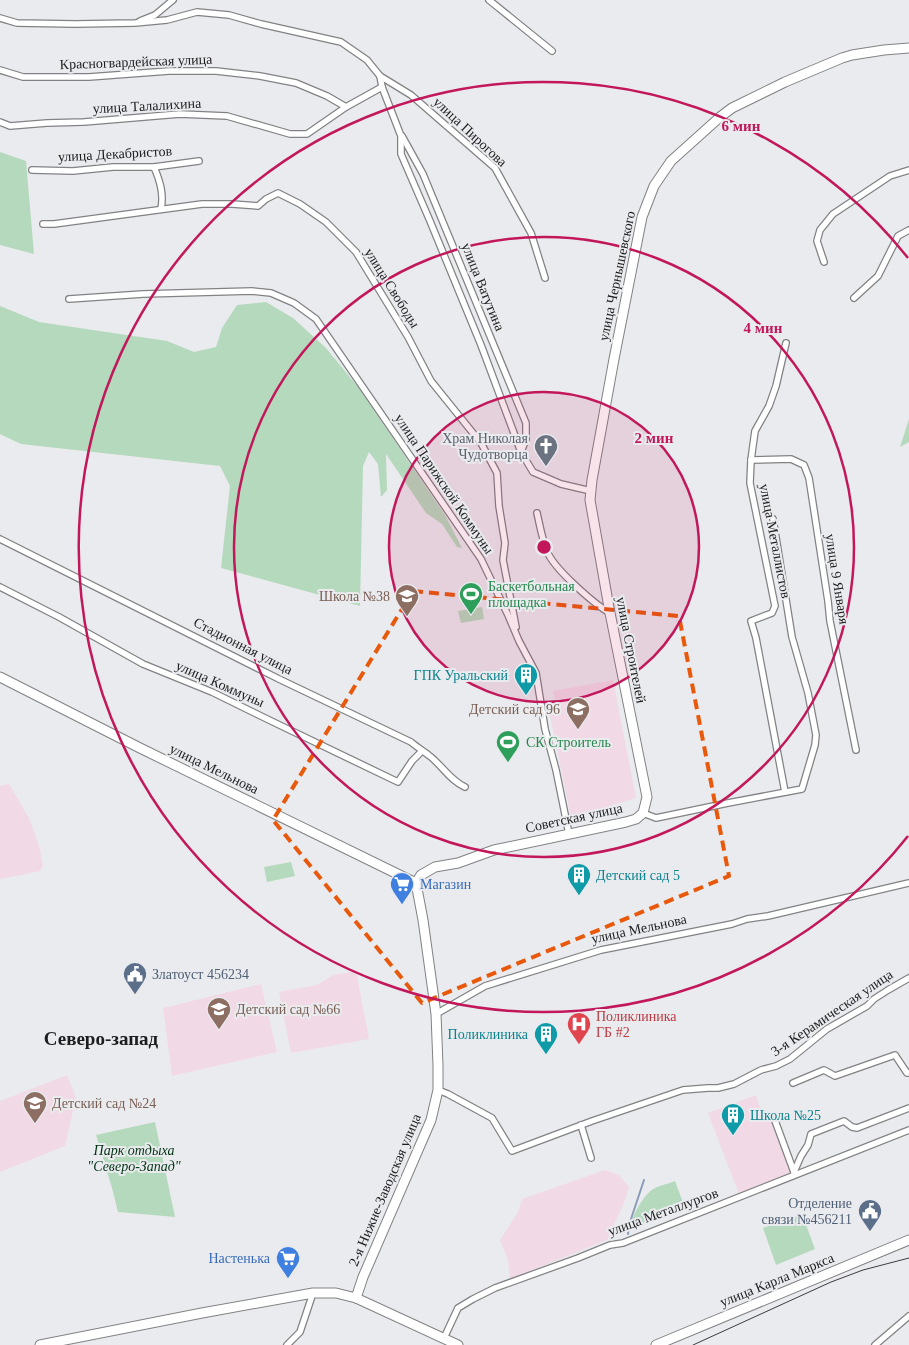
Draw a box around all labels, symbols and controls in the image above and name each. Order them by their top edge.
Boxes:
street label: Красногвардейская улица [59,52,213,72]
street label: улица Пирогова [430,94,510,170]
street label: улица Талалихина [92,96,202,116]
text: 6 мин [722,118,761,134]
street label: улица Декабристов [58,144,173,164]
street label: улица Чернышевского [596,210,638,342]
street label: улица Ватутина [459,241,508,334]
street label: улица Свободы [361,245,423,331]
text: 4 мин [744,320,783,336]
street label: улица Парижской Коммуны [391,411,497,557]
text: 2 мин [635,430,674,446]
place label: Храм Николая Чудотворца [442,431,529,462]
church icon: Храм Николая Чудотворца [533,433,559,467]
street label: улица Металлистов [757,482,794,600]
street label: улица 9 Января [822,533,852,626]
centre of rings [535,538,553,556]
place label: Баскетбольная площадка [488,579,575,610]
sports icon: Баскетбольная площадка [458,581,484,615]
school or university icon: Школа №38 [394,583,420,617]
place label: Школа №38 [319,589,390,604]
street label: улица Строителей [613,596,649,705]
street label: Стадионная улица [191,615,296,678]
street label: улица Коммуны [174,658,267,710]
building icon: ГПК Уральский [513,662,539,696]
place label: ГПК Уральский [414,668,509,683]
school or university icon: Детский сад 96 [565,696,591,730]
place label: Детский сад 96 [469,702,560,717]
sports icon: СК Строитель [495,729,521,763]
place label: СК Строитель [526,735,611,750]
street label: улица Мельнова [167,741,262,797]
street label: Советская улица [524,800,625,836]
building icon: Детский сад 5 [566,862,592,896]
place label: Детский сад 5 [596,868,680,883]
supermarket icon: Магазин [389,871,415,905]
place label: Магазин [420,877,472,892]
street label: улица Мельнова [590,911,689,946]
public building icon: Златоуст 456234 [122,961,148,995]
street label: 3-я Керамическая улица [768,966,896,1059]
place label: Златоуст 456234 [152,967,249,982]
school or university icon: Детский сад №66 [206,996,232,1030]
place label: Детский сад №66 [236,1002,340,1017]
place label: Поликлиника ГБ #2 [596,1009,677,1040]
hospital icon: Поликлиника ГБ #2 [566,1011,592,1045]
building icon: Поликлиника [533,1021,559,1055]
place label: Поликлиника [448,1027,529,1042]
district label: Северо-запад [44,1028,159,1049]
school or university icon: Детский сад №24 [22,1090,48,1124]
place label: Детский сад №24 [52,1096,156,1111]
building icon: Школа №25 [720,1102,746,1136]
place label: Школа №25 [750,1108,821,1123]
street label: 2-я Нижне-Заводская улица [346,1111,424,1269]
park label: Парк отдыха "Северо-Запад" [87,1143,181,1174]
street label: улица Металлургов [606,1185,721,1239]
place label: Отделение связи №456211 [762,1196,852,1227]
public building icon: Отделение связи №456211 [857,1198,883,1232]
supermarket icon: Настенька [275,1245,301,1279]
street label: улица Карла Маркса [718,1250,837,1310]
place label: Настенька [208,1251,271,1266]

